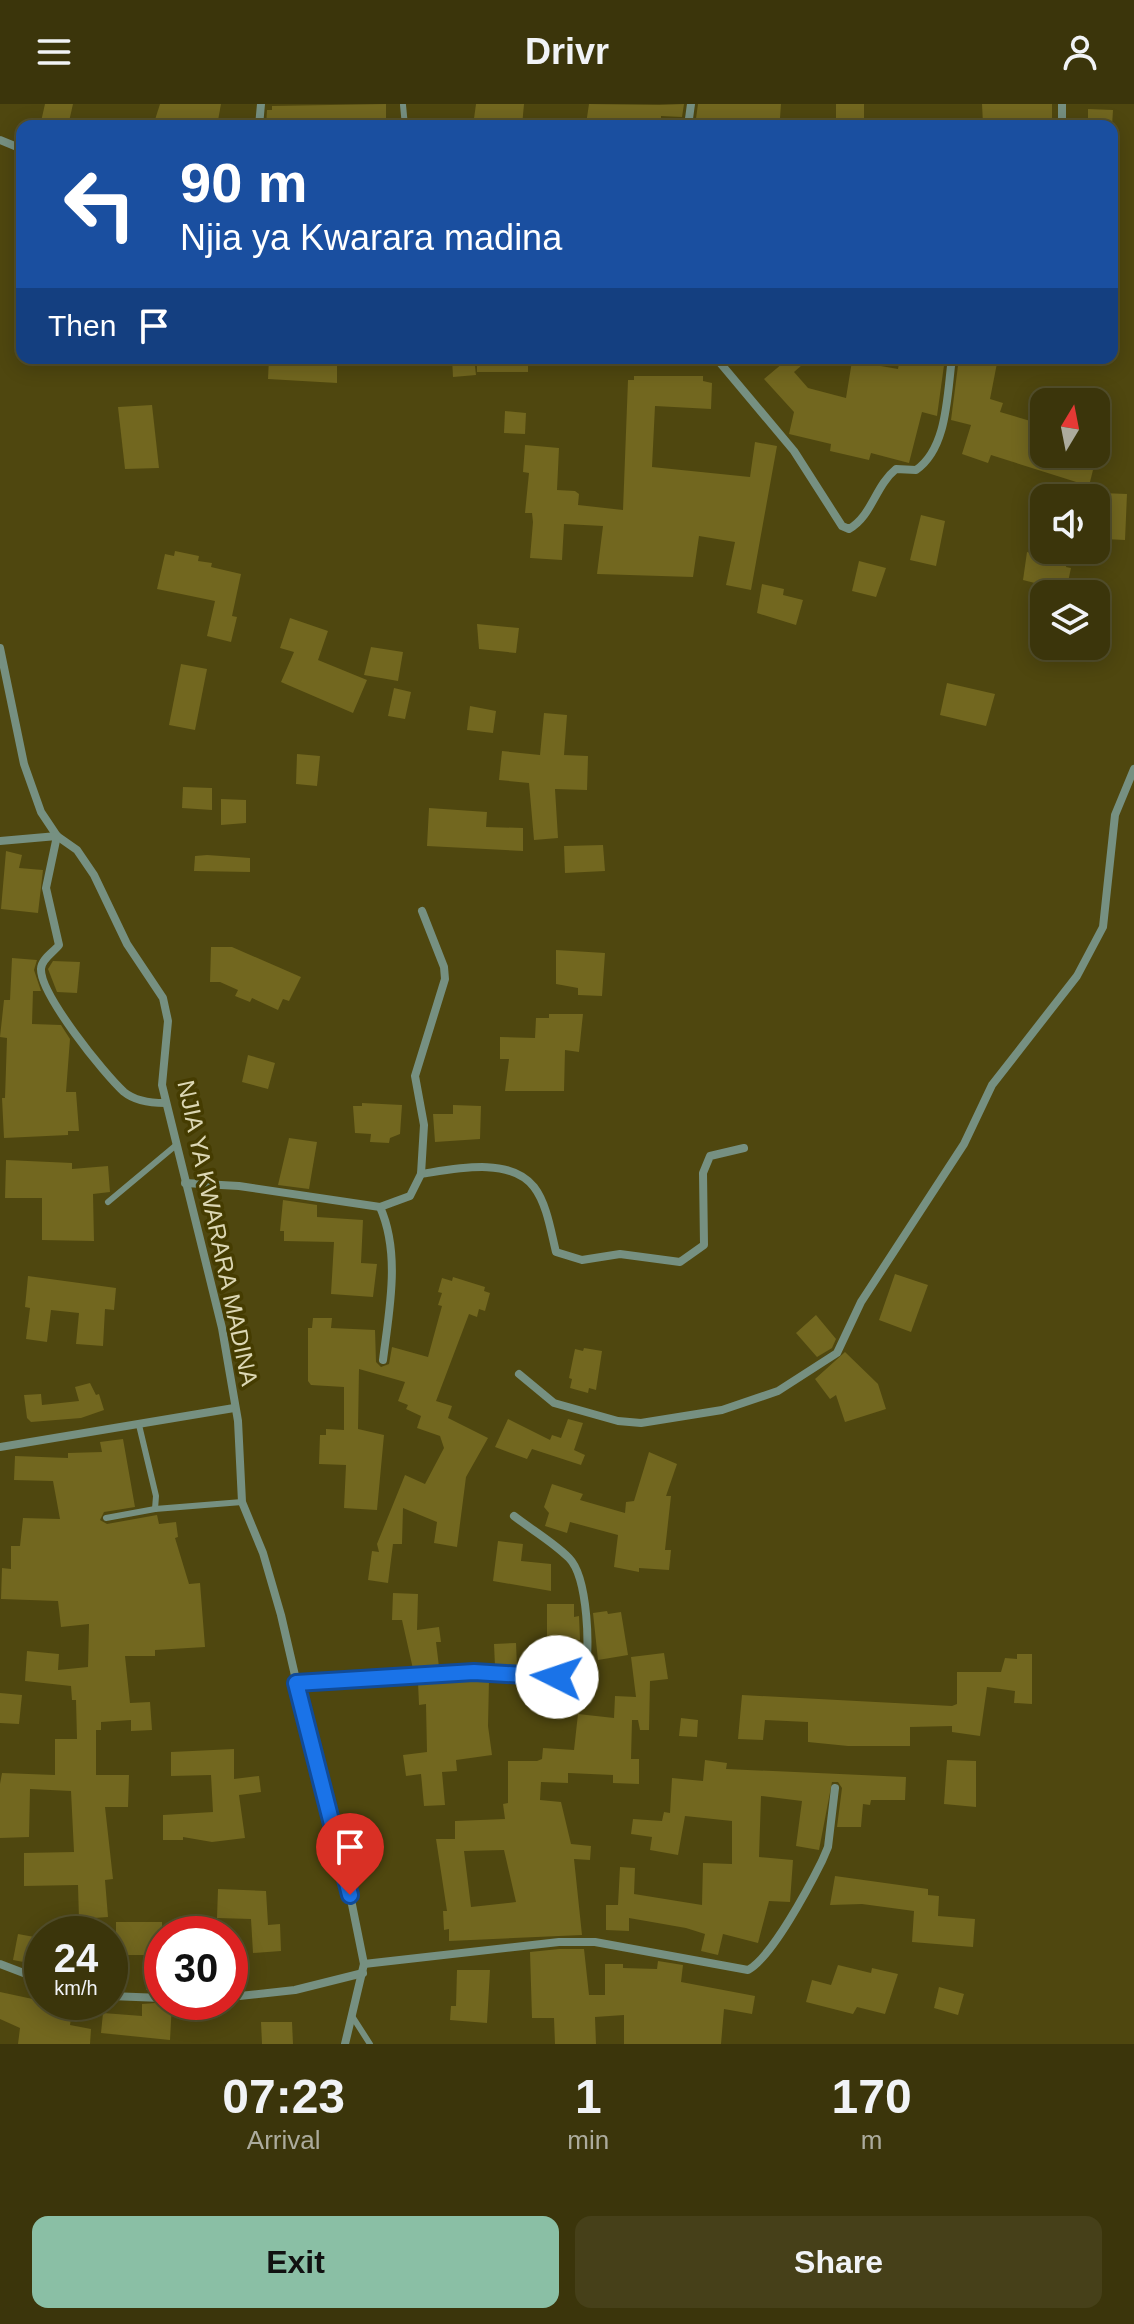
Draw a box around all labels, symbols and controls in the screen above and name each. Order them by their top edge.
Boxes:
icon: menu [32,30,76,74]
icon: person [1058,30,1102,74]
text: Drivr [525,31,609,72]
text: 90 m [180,151,308,214]
icon: left [48,152,152,256]
text: Njia ya Kwarara madina [180,217,562,258]
icon: arrive [132,304,176,348]
text: Then [48,309,116,342]
north arrow [1030,388,1110,468]
map controls [1030,388,1110,660]
button: sound [1030,484,1110,564]
button: layers [1030,580,1110,660]
street label: NJIA YA KWARARA MADINA [172,1078,264,1388]
position arrow [515,1635,599,1719]
pin [316,1813,384,1895]
icon: arrive [328,1825,372,1869]
speed limit sign: 30 [144,1916,248,2020]
text: 24 [54,1936,98,1980]
text: km/h [54,1977,98,1999]
text: 07:23 [222,2070,345,2123]
text: 1 [575,2070,602,2123]
text: 170 [832,2070,912,2123]
text: Arrival [247,2125,321,2155]
text: min [567,2125,609,2155]
text: m [861,2125,882,2155]
button: Exit [32,2216,559,2308]
button: Share [575,2216,1102,2308]

